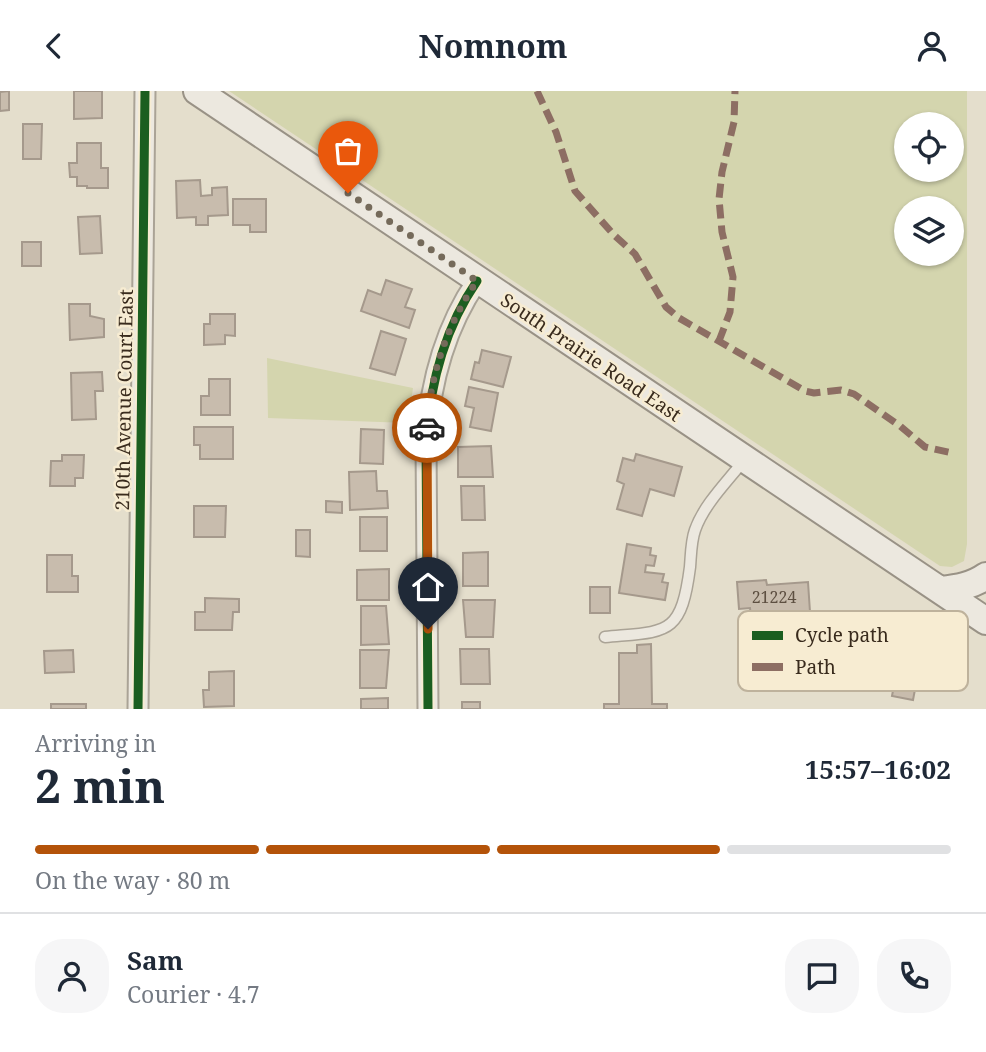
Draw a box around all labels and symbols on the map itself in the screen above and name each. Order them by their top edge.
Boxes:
pin [318,121,378,193]
street label: South Prairie Road East [496,287,687,427]
street label: 210th Avenue Court East [109,289,139,511]
courier [392,393,462,463]
pin [398,557,458,629]
house number: 21224 [752,586,796,608]
legend [738,611,968,691]
text: Cycle path [795,622,889,648]
text: Path [795,654,836,680]

